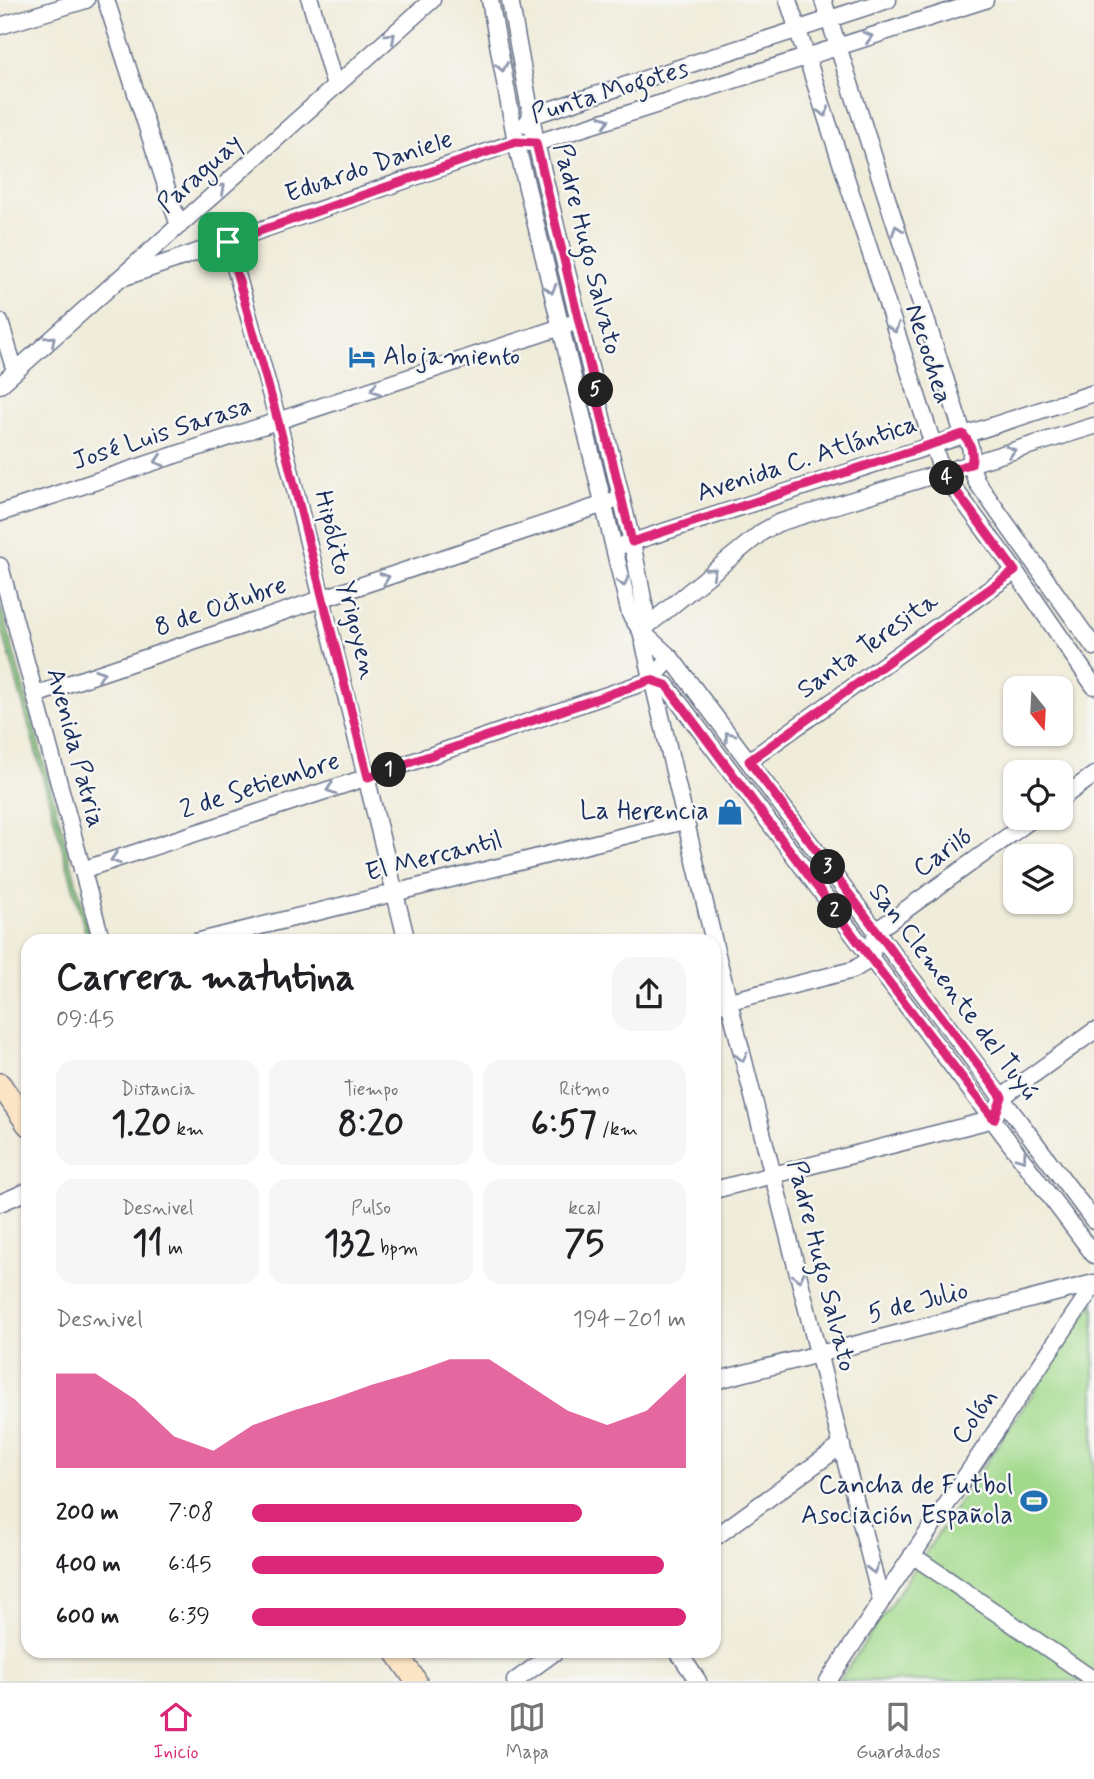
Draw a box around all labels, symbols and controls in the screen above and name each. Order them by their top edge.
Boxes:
one-way arrow [862,30,874,45]
one-way arrow [383,33,396,45]
street label: Punta Mogotes [527,52,694,135]
one-way arrow [494,61,509,73]
one-way arrow [816,105,831,117]
one-way arrow [599,114,611,129]
street label: Eduardo Daniele [281,122,457,212]
street label: Paraguay [150,127,251,223]
street label: Padre Hugo Salvato [541,140,630,359]
one-way arrow [213,184,226,197]
pin [198,212,258,272]
icon: arrive [209,223,247,261]
one-way arrow [891,224,906,236]
one-way arrow [543,283,557,295]
street label: Necochea [896,300,960,408]
one-way arrow [886,321,900,334]
one-way arrow [43,336,56,348]
place label: Alojamiento [383,340,520,374]
hotel icon: Alojamiento [347,342,377,372]
pin: 5 [578,372,614,408]
text: 5 [590,377,601,402]
one-way arrow [369,381,381,395]
street label: José Luis Sarasa [68,389,256,479]
street label: Avenida C. Atlántica [692,407,922,511]
one-way arrow [1004,445,1016,460]
one-way arrow [153,452,165,467]
pin: 4 [930,461,964,496]
text: 4 [941,465,952,490]
street label: Hipólito Yrigoyen [305,487,385,683]
one-way arrow [704,568,717,580]
street label: 8 de Octubre [151,569,291,645]
one-way arrow [379,572,391,586]
one-way arrow [614,576,629,588]
street label: Santa Teresita [791,585,945,707]
street label: Avenida Patria [37,665,113,831]
one-way arrow [93,668,105,682]
north arrow [1003,676,1073,746]
map controls [1003,676,1073,914]
one-way arrow [725,731,738,744]
street label: 2 de Setiembre [176,744,344,828]
pin: 1 [372,752,406,788]
text: 1 [384,757,393,782]
button: locate [1003,760,1073,830]
one-way arrow [326,780,338,795]
place label: La Herencia [580,795,709,829]
shop icon: La Herencia [715,797,745,827]
street label: Cariló [907,820,979,886]
street label: El Mercantil [362,824,506,890]
button: layers [1003,844,1073,914]
pin: 3 [810,850,846,884]
one-way arrow [109,851,122,865]
text: 3 [823,854,832,879]
street label: San Clemente del Tuyú [860,877,1046,1107]
pin: 2 [818,894,852,928]
text: 2 [830,898,839,923]
text: Carrera matutina [56,954,355,1003]
button: share [612,957,686,1031]
text: 09:45 [56,1005,114,1035]
one-way arrow [734,1051,749,1063]
text: Distancia [121,1077,195,1102]
text: Tiempo [344,1077,398,1102]
text: Ritmo [559,1077,609,1102]
text: 1.20 [111,1102,171,1148]
text: 8:20 [338,1102,404,1148]
text: 6:57 [531,1102,597,1148]
text: km [171,1117,204,1142]
text: /km [597,1117,638,1142]
one-way arrow [1014,1149,1026,1162]
street label: Padre Hugo Salvato [775,1157,864,1376]
text: Desnivel [122,1196,194,1221]
text: Pulso [351,1196,391,1221]
text: kcal [568,1196,600,1221]
text: 11 [132,1221,163,1267]
text: 132 [324,1221,375,1267]
text: 75 [564,1221,604,1267]
text: m [163,1236,183,1261]
text: bpm [375,1236,418,1261]
one-way arrow [791,1271,805,1283]
street label: 5 de Julio [864,1274,972,1332]
text: Desnivel [56,1305,143,1335]
text: 194–201 m [573,1305,686,1335]
street label: Colón [944,1383,1006,1451]
place label: Cancha de Futbol Asociación Española [801,1469,1013,1533]
sports icon: Cancha de Futbol Asociación Española [1019,1486,1049,1516]
text: 200 m [56,1498,119,1528]
text: 7:08 [168,1498,214,1528]
text: 400 m [56,1550,121,1580]
text: 6:45 [168,1550,212,1580]
one-way arrow [865,1563,879,1575]
text: 600 m [56,1602,119,1632]
text: 6:39 [168,1602,210,1632]
tab: Inicio [153,1698,199,1765]
tab: Mapa [506,1698,549,1765]
tab: Guardados [856,1698,941,1765]

